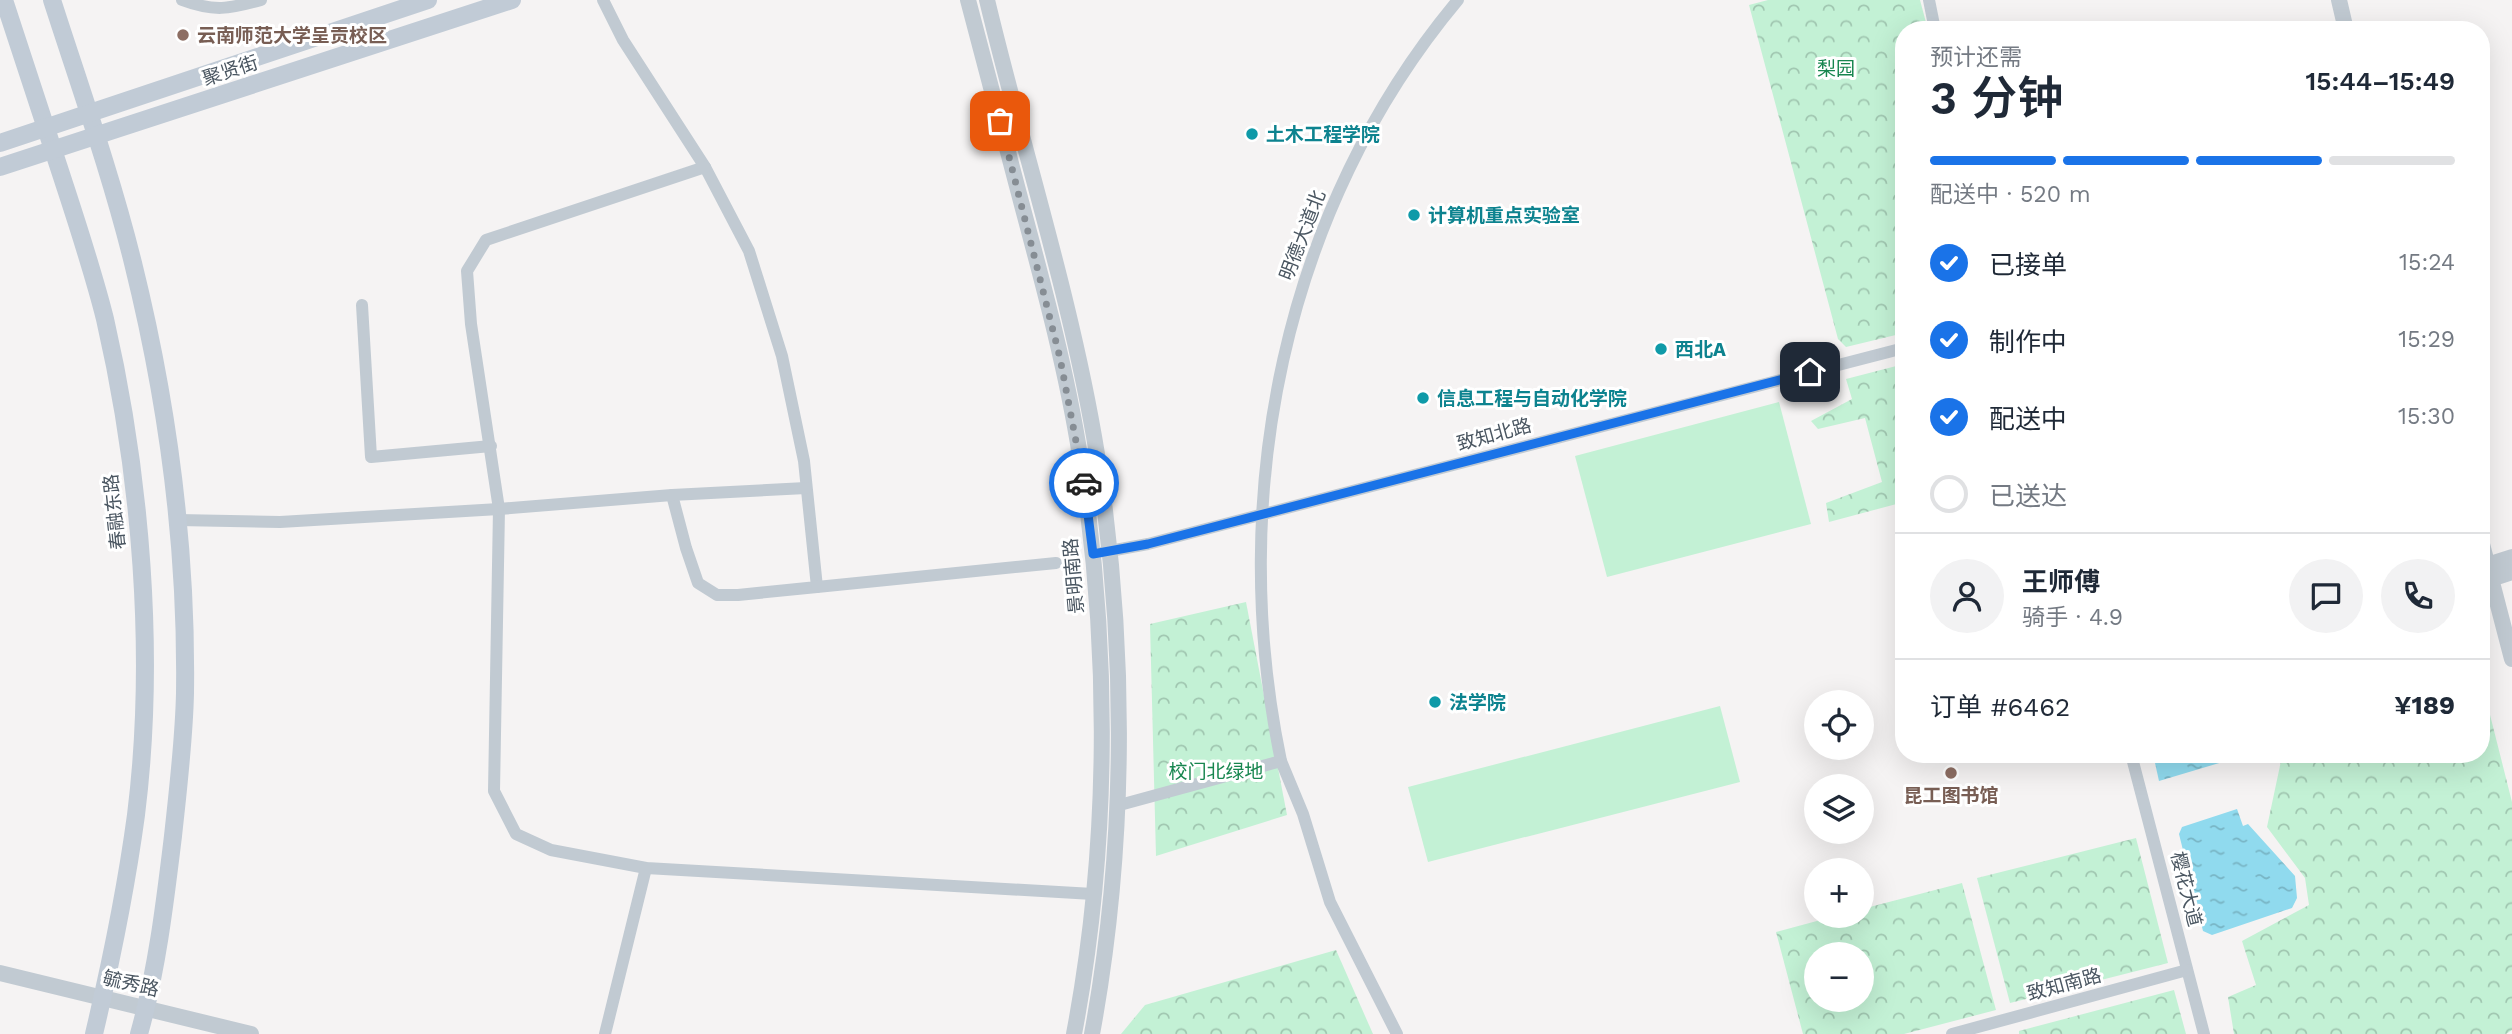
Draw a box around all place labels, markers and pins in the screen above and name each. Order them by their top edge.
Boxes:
place label: 云南师范大学呈贡校区 [197,24,387,47]
marker: 云南师范大学呈贡校区 [175,27,191,43]
pin [970,91,1030,151]
place label: 土木工程学院 [1266,123,1380,146]
marker: 土木工程学院 [1244,126,1260,142]
place label: 计算机重点实验室 [1428,204,1580,227]
marker: 计算机重点实验室 [1406,207,1422,223]
place label: 西北A [1675,338,1726,361]
marker: 西北A [1653,341,1669,357]
pin [1780,342,1840,402]
place label: 信息工程与自动化学院 [1437,387,1627,410]
marker: 信息工程与自动化学院 [1415,390,1431,406]
place label: 法学院 [1449,691,1506,714]
marker: 法学院 [1427,694,1443,710]
marker: 昆工图书馆 [1943,765,1959,781]
place label: 昆工图书馆 [1903,784,1999,807]

